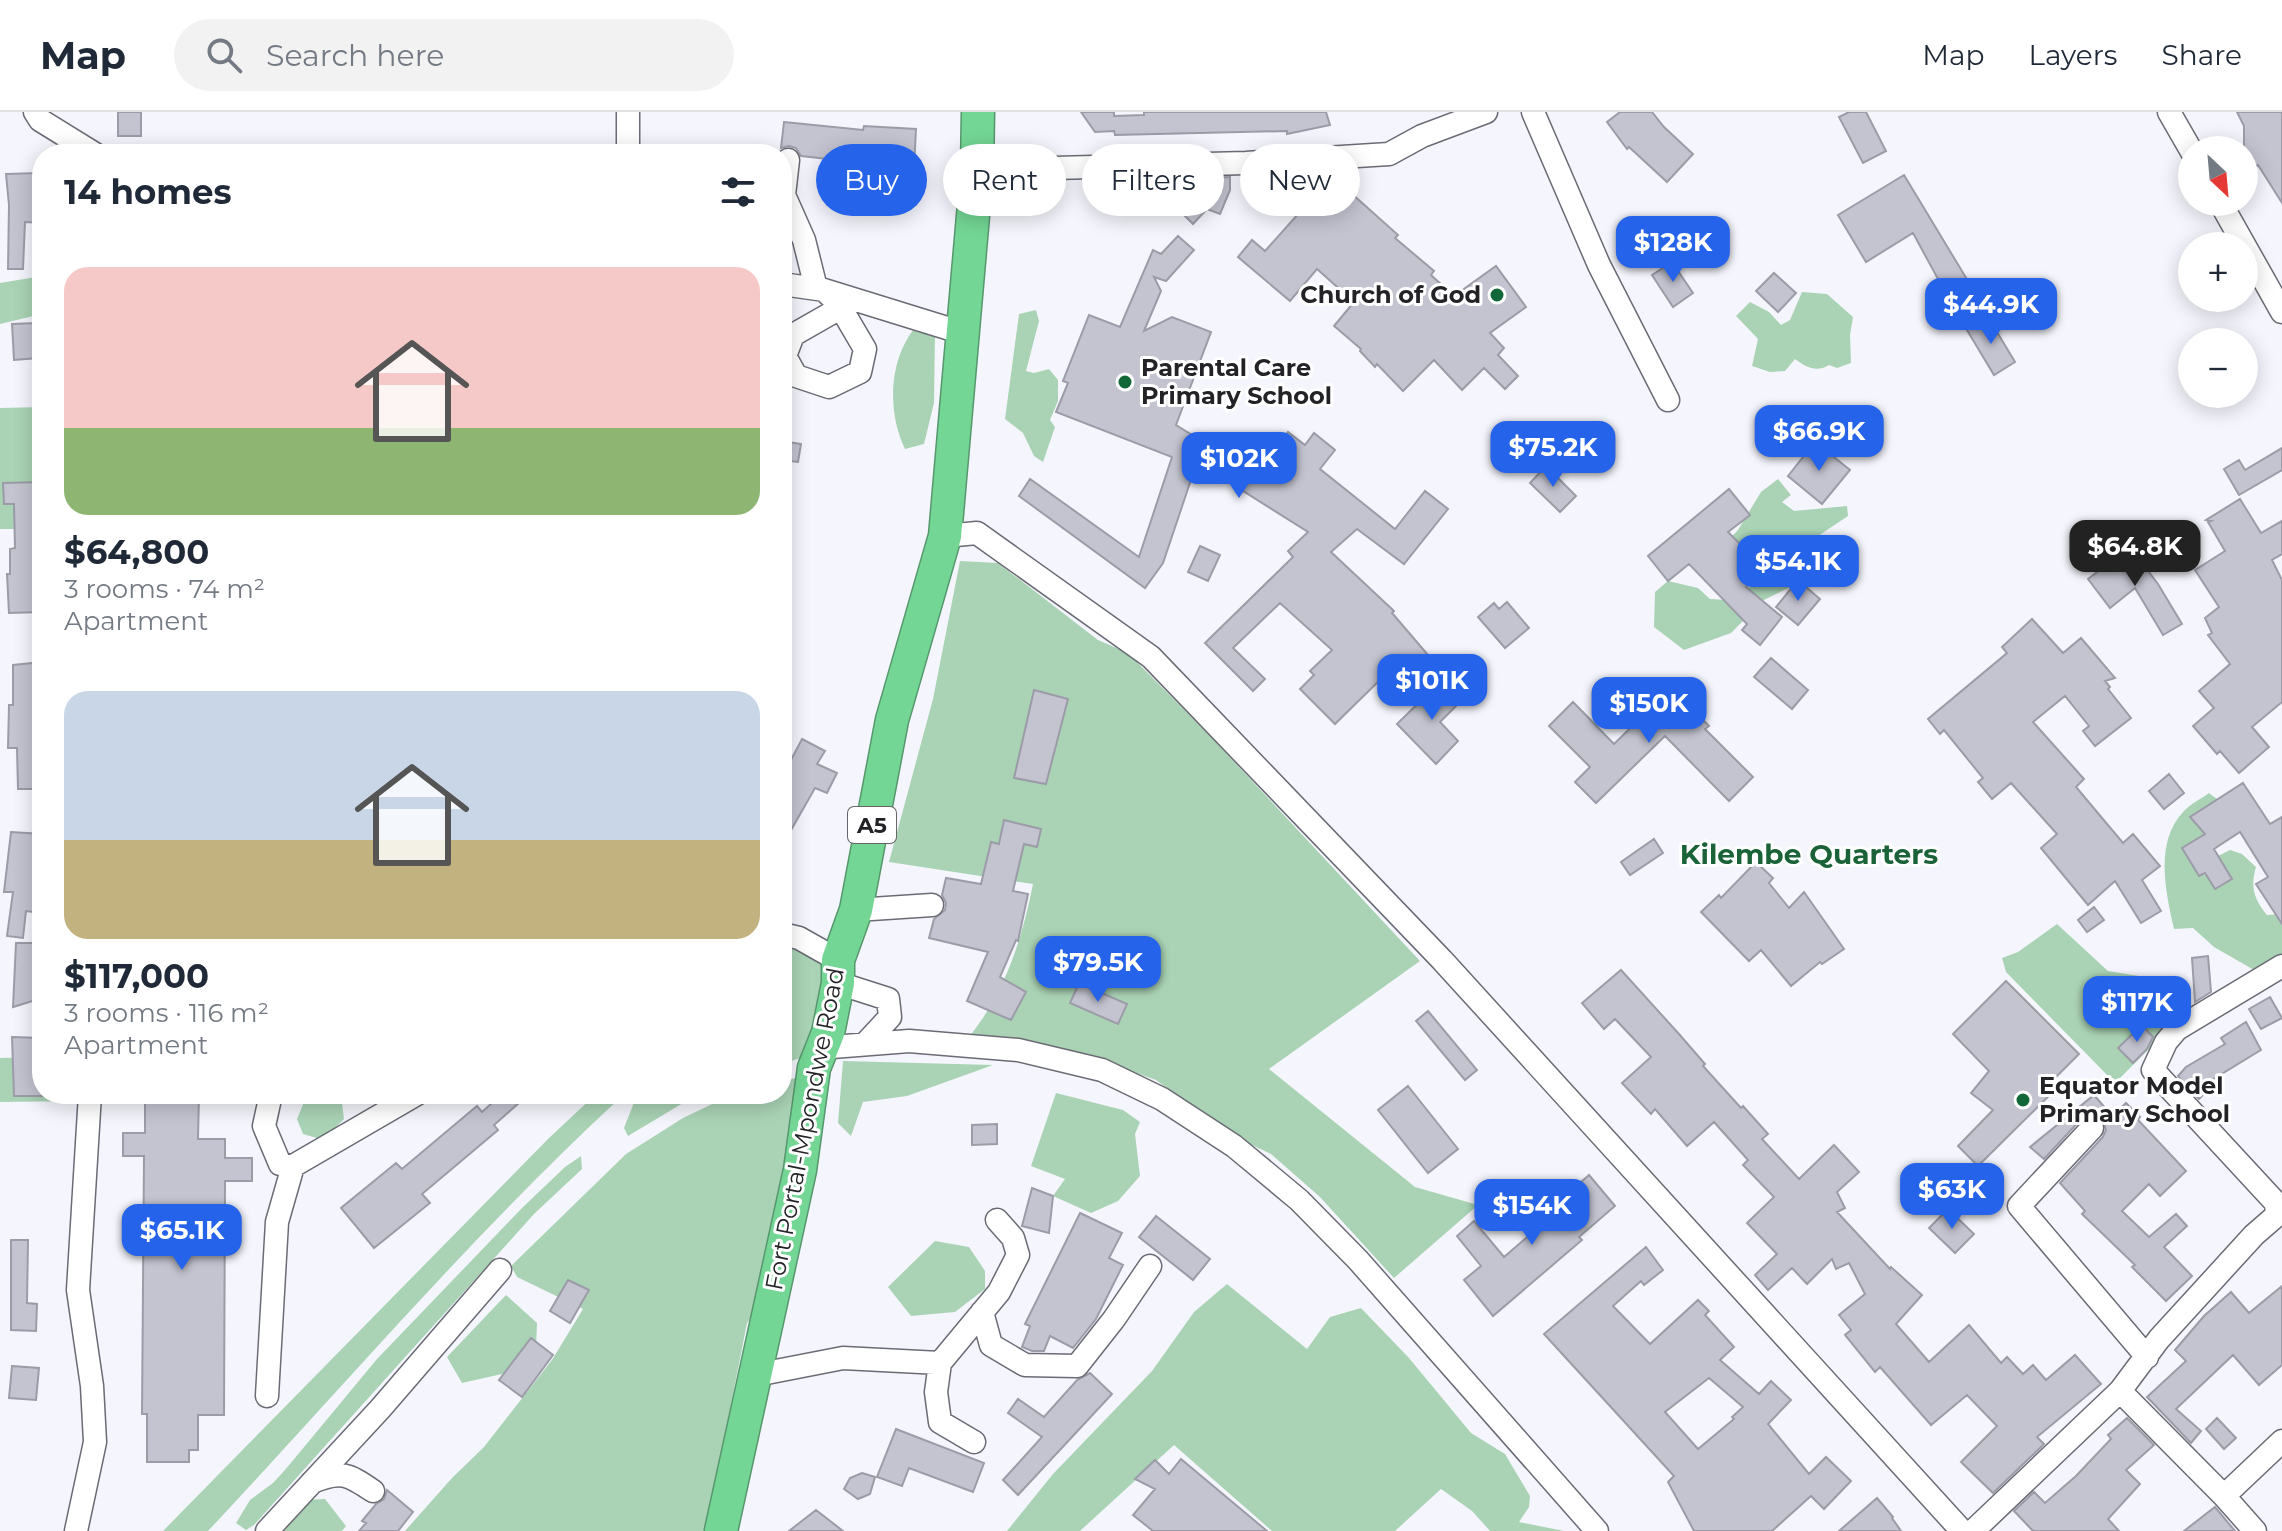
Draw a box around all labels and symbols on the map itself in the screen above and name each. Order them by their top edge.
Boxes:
north arrow [2178,136,2258,216]
pin: $128K [1617,216,1729,284]
pin: $44.9K [1926,278,2056,346]
place label: Church of God [1300,280,1481,309]
marker: Church of God [1488,286,1506,304]
place label: Parental Care Primary School [1141,353,1332,410]
marker: Parental Care Primary School [1116,373,1134,391]
pin: $66.9K [1754,405,1884,473]
pin: $75.2K [1488,421,1618,489]
pin: $102K [1183,432,1295,500]
pin: $64.8K [2070,520,2200,588]
pin: $54.1K [1733,535,1863,603]
pin: $101K [1376,654,1488,722]
pin: $150K [1593,677,1705,745]
road number: A5 [848,807,896,843]
district label: Kilembe Quarters [1680,837,1938,871]
pin: $79.5K [1033,936,1163,1004]
street label: Fort Portal-Mpondwe Road [759,965,850,1293]
pin: $117K [2081,976,2193,1044]
place label: Equator Model Primary School [2039,1071,2230,1128]
marker: Equator Model Primary School [2014,1091,2032,1109]
pin: $63K [1905,1163,1999,1231]
pin: $154K [1476,1179,1588,1247]
pin: $65.1K [117,1204,247,1272]

